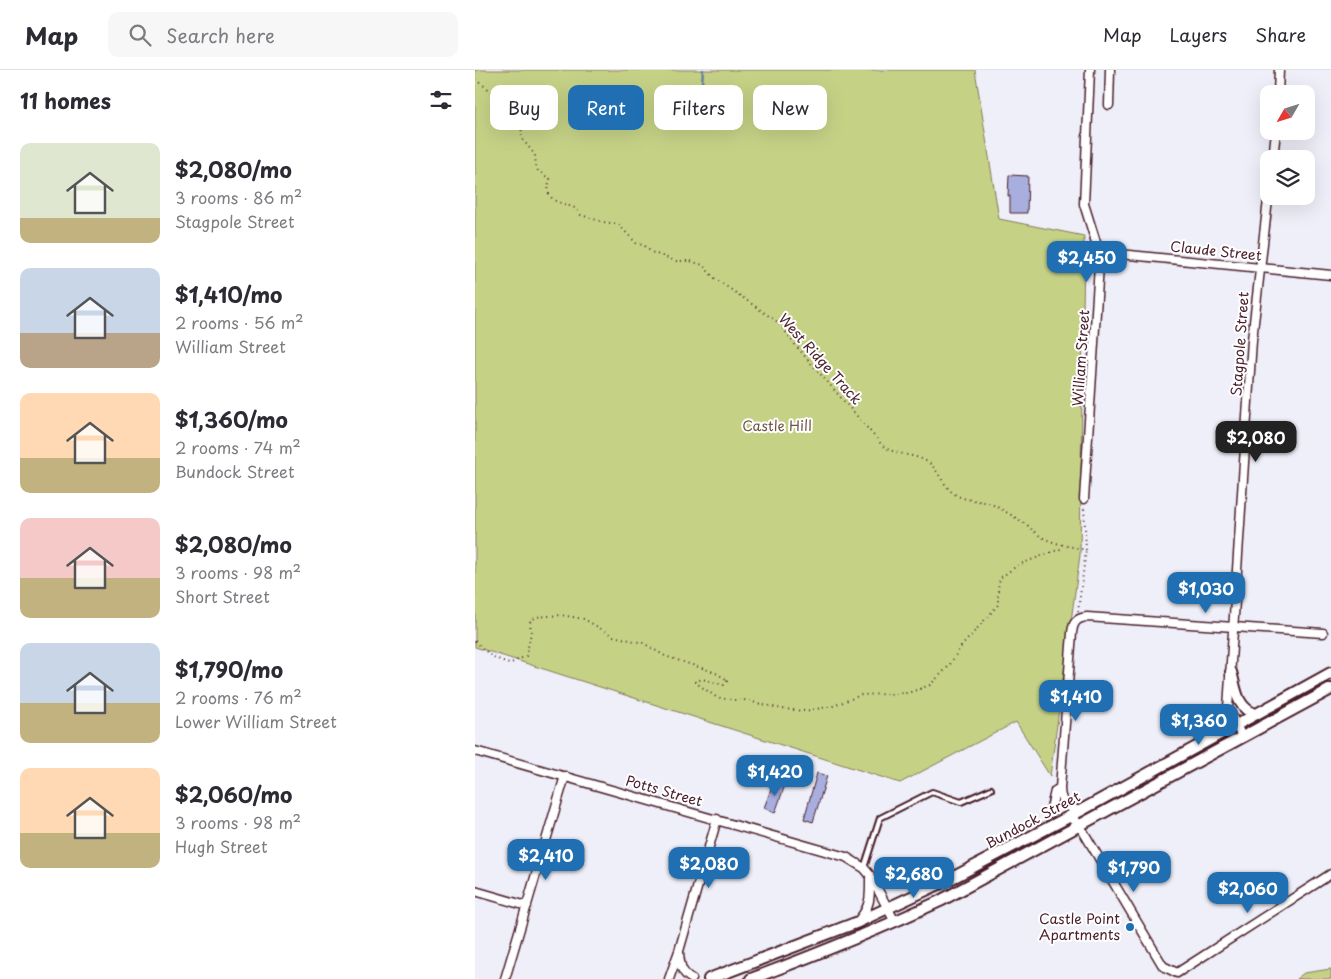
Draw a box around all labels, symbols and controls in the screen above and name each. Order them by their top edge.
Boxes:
search box [108,12,458,57]
text: Map [25,17,78,53]
icon: search [126,21,154,49]
text: Search here [166,21,275,49]
text: Map [1103,21,1142,48]
text: Layers [1170,21,1227,48]
text: Share [1255,21,1306,48]
text: 11 homes [20,84,111,116]
chip: Buy [490,85,558,130]
chip: Rent [568,85,644,130]
chip: Filters [654,85,743,130]
chip: New [753,85,827,130]
north arrow [1260,85,1315,140]
map controls [1260,85,1315,205]
icon: filters [427,86,455,114]
button: layers [1260,150,1315,205]
text: $2,080/mo [175,153,292,185]
icon: home [60,163,120,223]
text: 3 rooms · 86 m² [175,185,302,209]
text: Stagpole Street [175,209,295,233]
street label: Claude Street [1169,235,1263,266]
pin: $2,450 [1046,240,1128,283]
text: $2,450 [1058,245,1116,269]
text: $1,410/mo [175,278,282,310]
icon: home [60,288,120,348]
street label: Stagpole Street [1225,291,1254,397]
street label: West Ridge Track [774,309,867,409]
street label: William Street [1067,309,1094,407]
text: 2 rooms · 56 m² [175,310,304,334]
text: William Street [175,334,286,358]
text: $1,360/mo [175,403,288,435]
icon: home [60,413,120,473]
park label: Castle Hill [742,415,812,436]
pin: $2,080 [1215,420,1297,463]
text: $2,080 [1227,425,1285,449]
text: 2 rooms · 74 m² [175,435,301,459]
text: Bundock Street [175,459,295,483]
text: $2,080/mo [175,528,292,560]
icon: home [60,538,120,598]
text: 3 rooms · 98 m² [175,560,301,584]
pin: $1,030 [1165,572,1247,614]
text: $1,030 [1178,576,1234,600]
text: Short Street [175,584,270,608]
text: $1,790/mo [175,653,283,685]
icon: home [60,663,120,723]
pin: $1,410 [1035,680,1117,722]
text: $1,410 [1050,684,1102,708]
text: 2 rooms · 76 m² [175,685,302,709]
pin: $1,360 [1158,704,1240,746]
text: $1,360 [1171,708,1227,732]
text: Lower William Street [175,709,337,733]
pin: $1,420 [734,754,816,797]
text: $1,420 [747,759,803,783]
street label: Potts Street [623,770,705,812]
text: $2,060/mo [175,778,292,810]
street label: Bundock Street [982,786,1084,853]
icon: home [60,788,120,848]
text: 3 rooms · 98 m² [175,810,301,834]
text: Hugh Street [175,834,268,858]
pin: $2,410 [505,838,587,881]
text: $2,410 [518,843,574,867]
pin: $2,080 [668,846,750,889]
pin: $1,790 [1093,850,1175,893]
text: $2,080 [680,851,738,875]
text: $1,790 [1108,855,1160,879]
pin: $2,680 [873,856,955,899]
text: $2,680 [885,861,943,885]
pin: $2,060 [1207,872,1289,914]
text: $2,060 [1218,876,1278,900]
place label: Castle Point Apartments [1039,908,1120,945]
marker: Castle Point Apartments [1124,921,1136,933]

